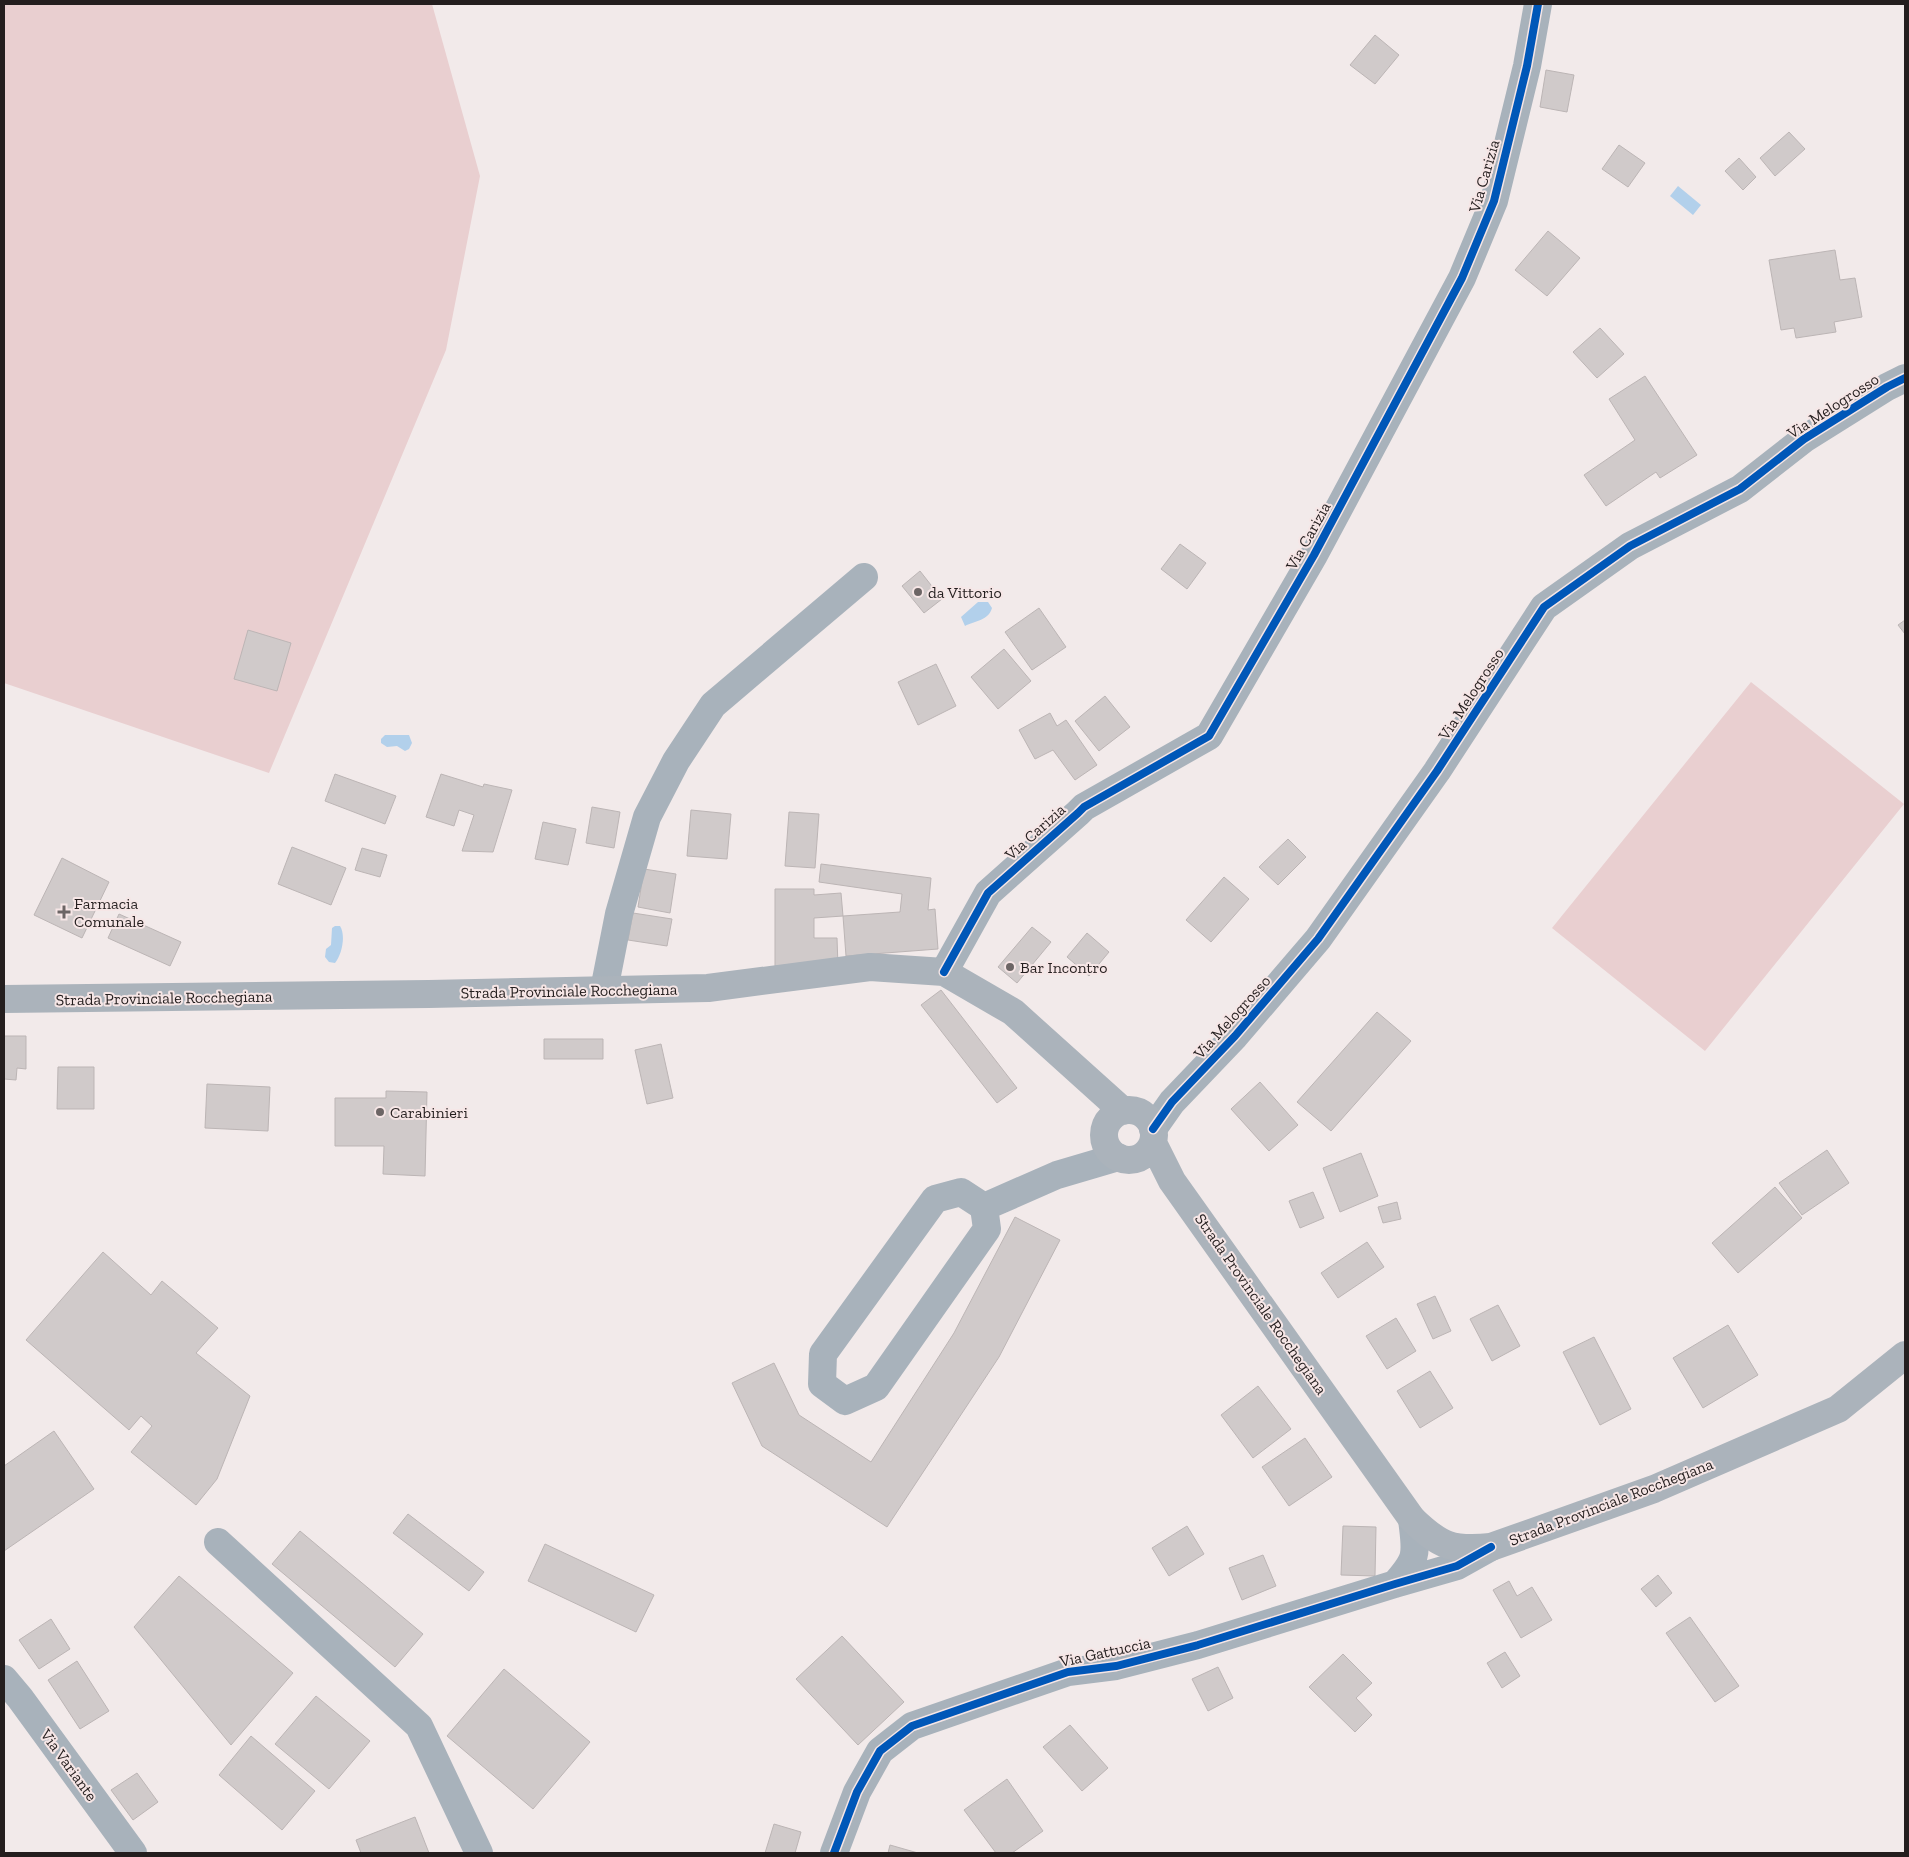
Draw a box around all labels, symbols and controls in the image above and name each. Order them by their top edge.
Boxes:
street label: Via Carizia [1464,137,1504,216]
street label: Via Melogrosso [1783,369,1882,443]
street label: Via Carizia [1281,498,1335,574]
place label: da Vittorio [928,583,1002,602]
marker: da Vittorio [912,586,924,598]
street label: Via Melogrosso [1434,645,1508,744]
street label: Via Carizia [1000,800,1069,865]
place label: Farmacia Comunale [74,894,144,931]
marker: Farmacia Comunale [58,906,70,918]
place label: Bar Incontro [1020,958,1107,977]
marker: Bar Incontro [1004,961,1016,973]
street label: Via Melogrosso [1189,971,1274,1063]
street label: Strada Provinciale Rocchegiana [460,980,678,1002]
street label: Strada Provinciale Rocchegiana [55,987,273,1009]
place label: Carabinieri [390,1103,468,1122]
marker: Carabinieri [374,1106,386,1118]
street label: Strada Provinciale Rocchegiana [1191,1210,1331,1398]
street label: Strada Provinciale Rocchegiana [1506,1454,1716,1550]
street label: Via Gattuccia [1057,1633,1152,1671]
street label: Via Variante [36,1725,101,1805]

